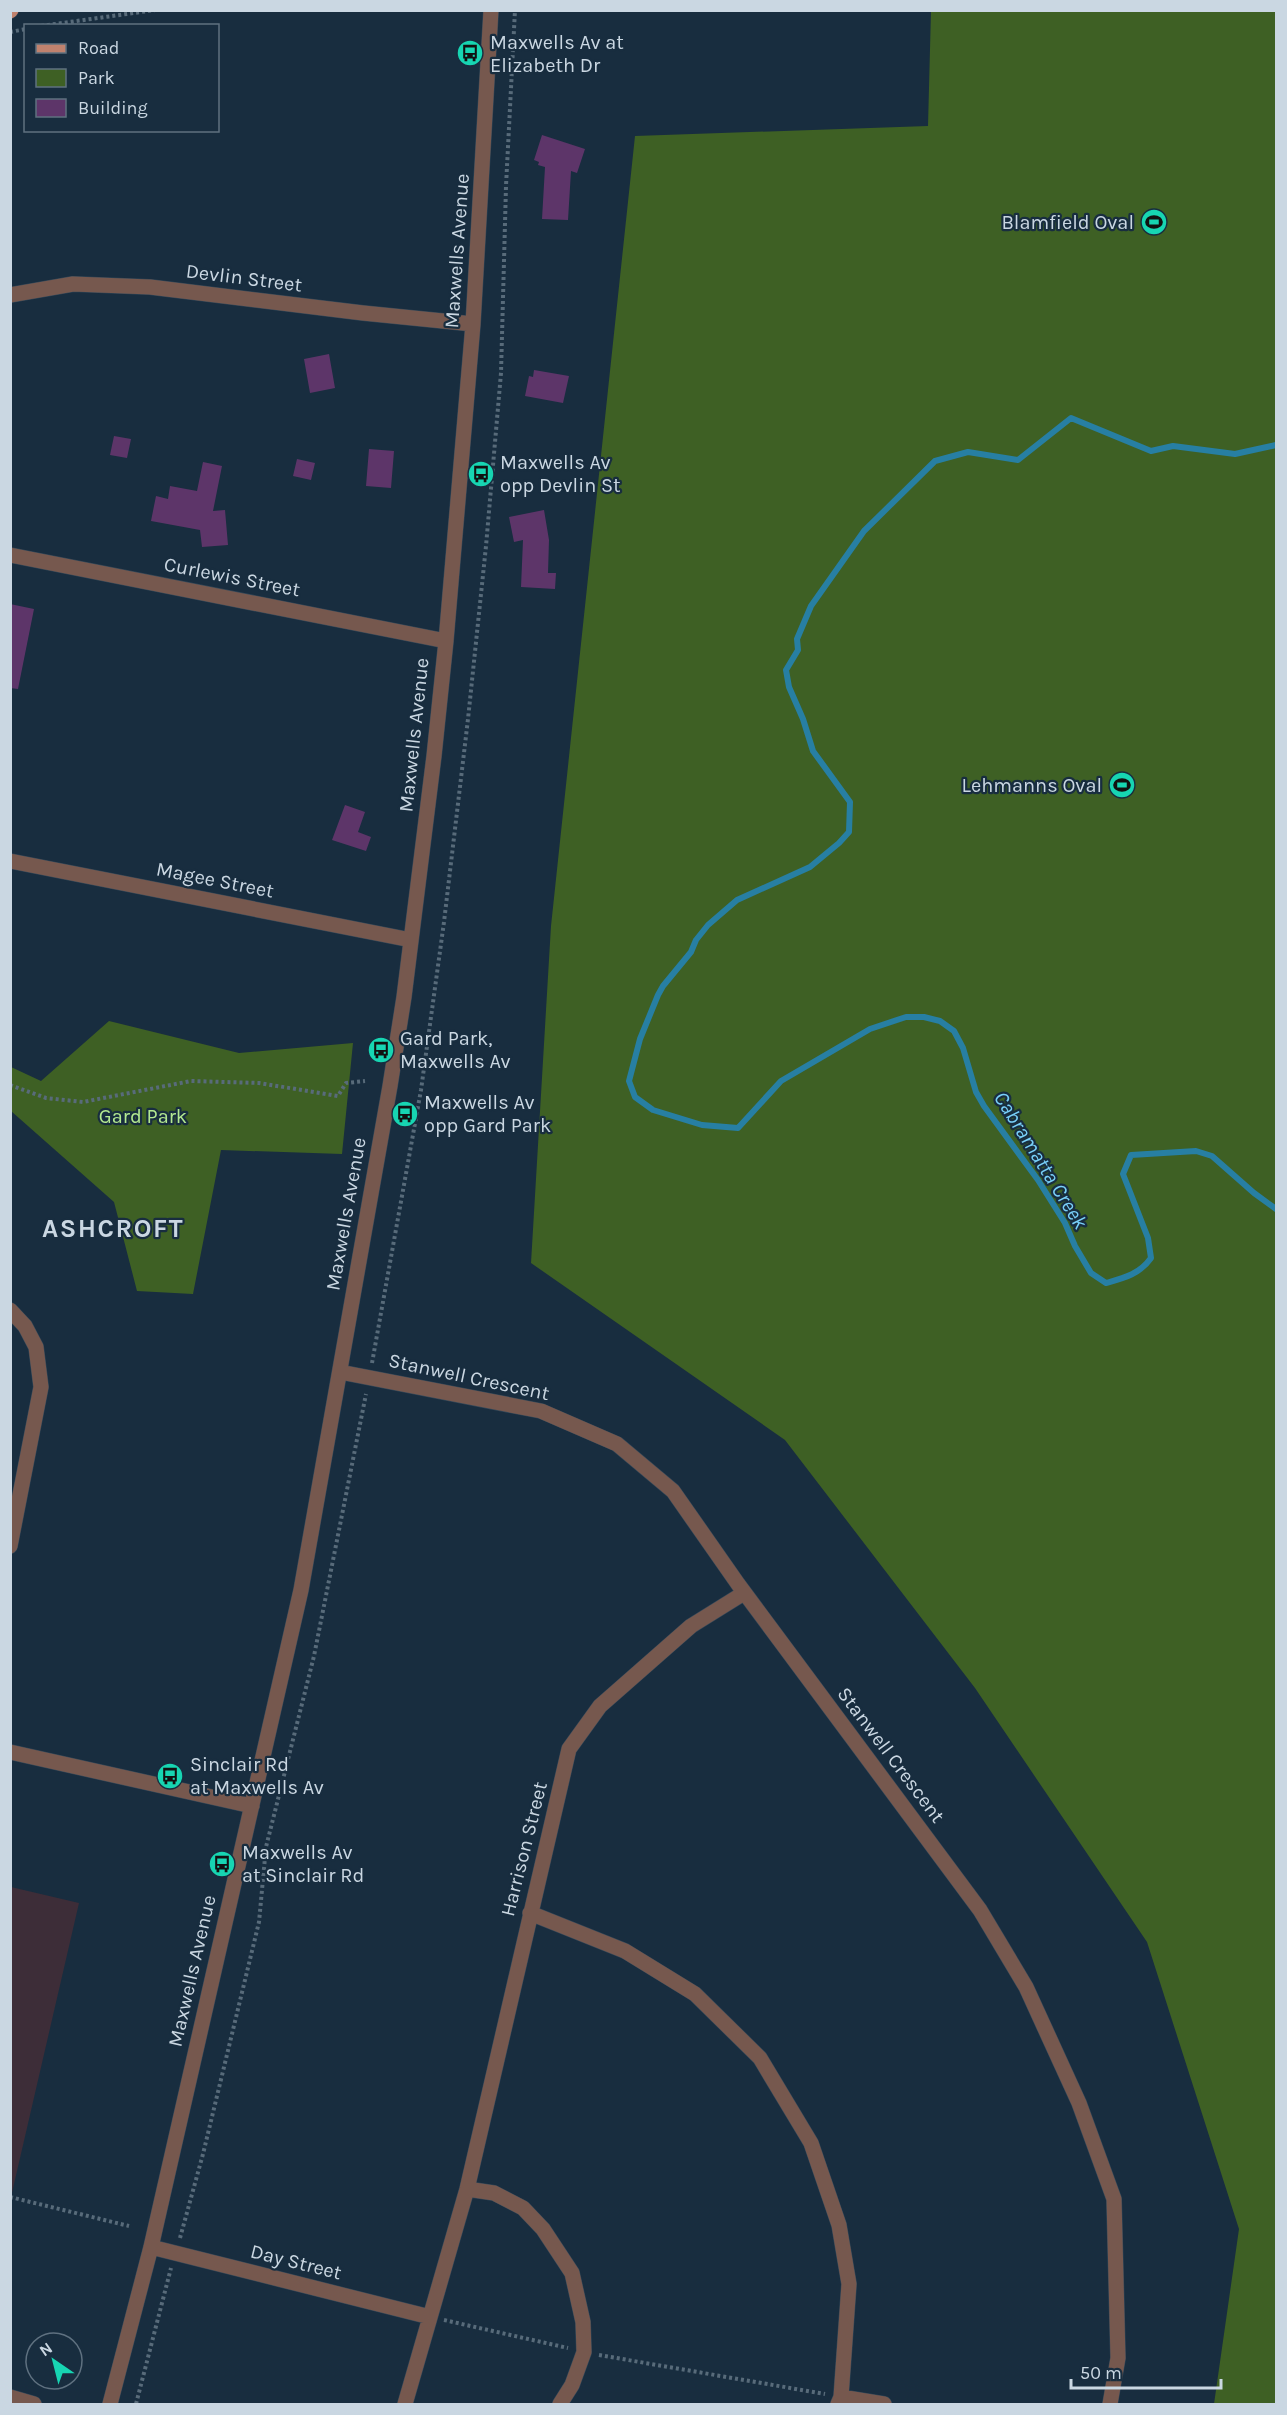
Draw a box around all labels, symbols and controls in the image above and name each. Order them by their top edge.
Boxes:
legend [24,24,219,132]
place label: Maxwells Av at Elizabeth Dr [490,31,624,77]
text: Road [78,37,119,59]
bus stop icon: Maxwells Av at Elizabeth Dr [455,38,485,68]
text: Park [78,67,115,89]
text: Building [78,97,148,119]
street label: Maxwells Avenue [440,173,474,329]
sports icon: Blamfield Oval [1139,207,1169,237]
place label: Blamfield Oval [1001,211,1134,234]
street label: Devlin Street [185,259,304,297]
place label: Maxwells Av opp Devlin St [500,451,621,497]
bus stop icon: Maxwells Av opp Devlin St [466,459,496,489]
street label: Curlewis Street [162,553,302,602]
street label: Maxwells Avenue [394,657,434,813]
sports icon: Lehmanns Oval [1107,770,1137,800]
place label: Lehmanns Oval [962,774,1102,797]
street label: Magee Street [154,857,276,903]
place label: Gard Park, Maxwells Av [400,1027,511,1073]
bus stop icon: Gard Park, Maxwells Av [366,1035,396,1065]
water label: Cabramatta Creek [989,1087,1093,1233]
place label: Maxwells Av opp Gard Park [424,1091,551,1137]
bus stop icon: Maxwells Av opp Gard Park [390,1099,420,1129]
park label: Gard Park [99,1105,187,1128]
street label: Maxwells Avenue [321,1136,371,1292]
district label: ASHCROFT [42,1213,184,1244]
street label: Stanwell Crescent [386,1349,552,1405]
street label: Stanwell Crescent [833,1683,950,1828]
place label: Sinclair Rd at Maxwells Av [190,1753,324,1799]
bus stop icon: Sinclair Rd at Maxwells Av [155,1761,185,1791]
street label: Harrison Street [496,1779,552,1919]
place label: Maxwells Av at Sinclair Rd [242,1841,364,1887]
bus stop icon: Maxwells Av at Sinclair Rd [207,1849,237,1879]
street label: Maxwells Avenue [163,1893,221,2049]
street label: Day Street [248,2240,344,2285]
north arrow [24,2331,84,2391]
text: N [36,2338,56,2360]
scale bar [1071,2352,1221,2390]
text: 50 m [1080,2362,1122,2384]

